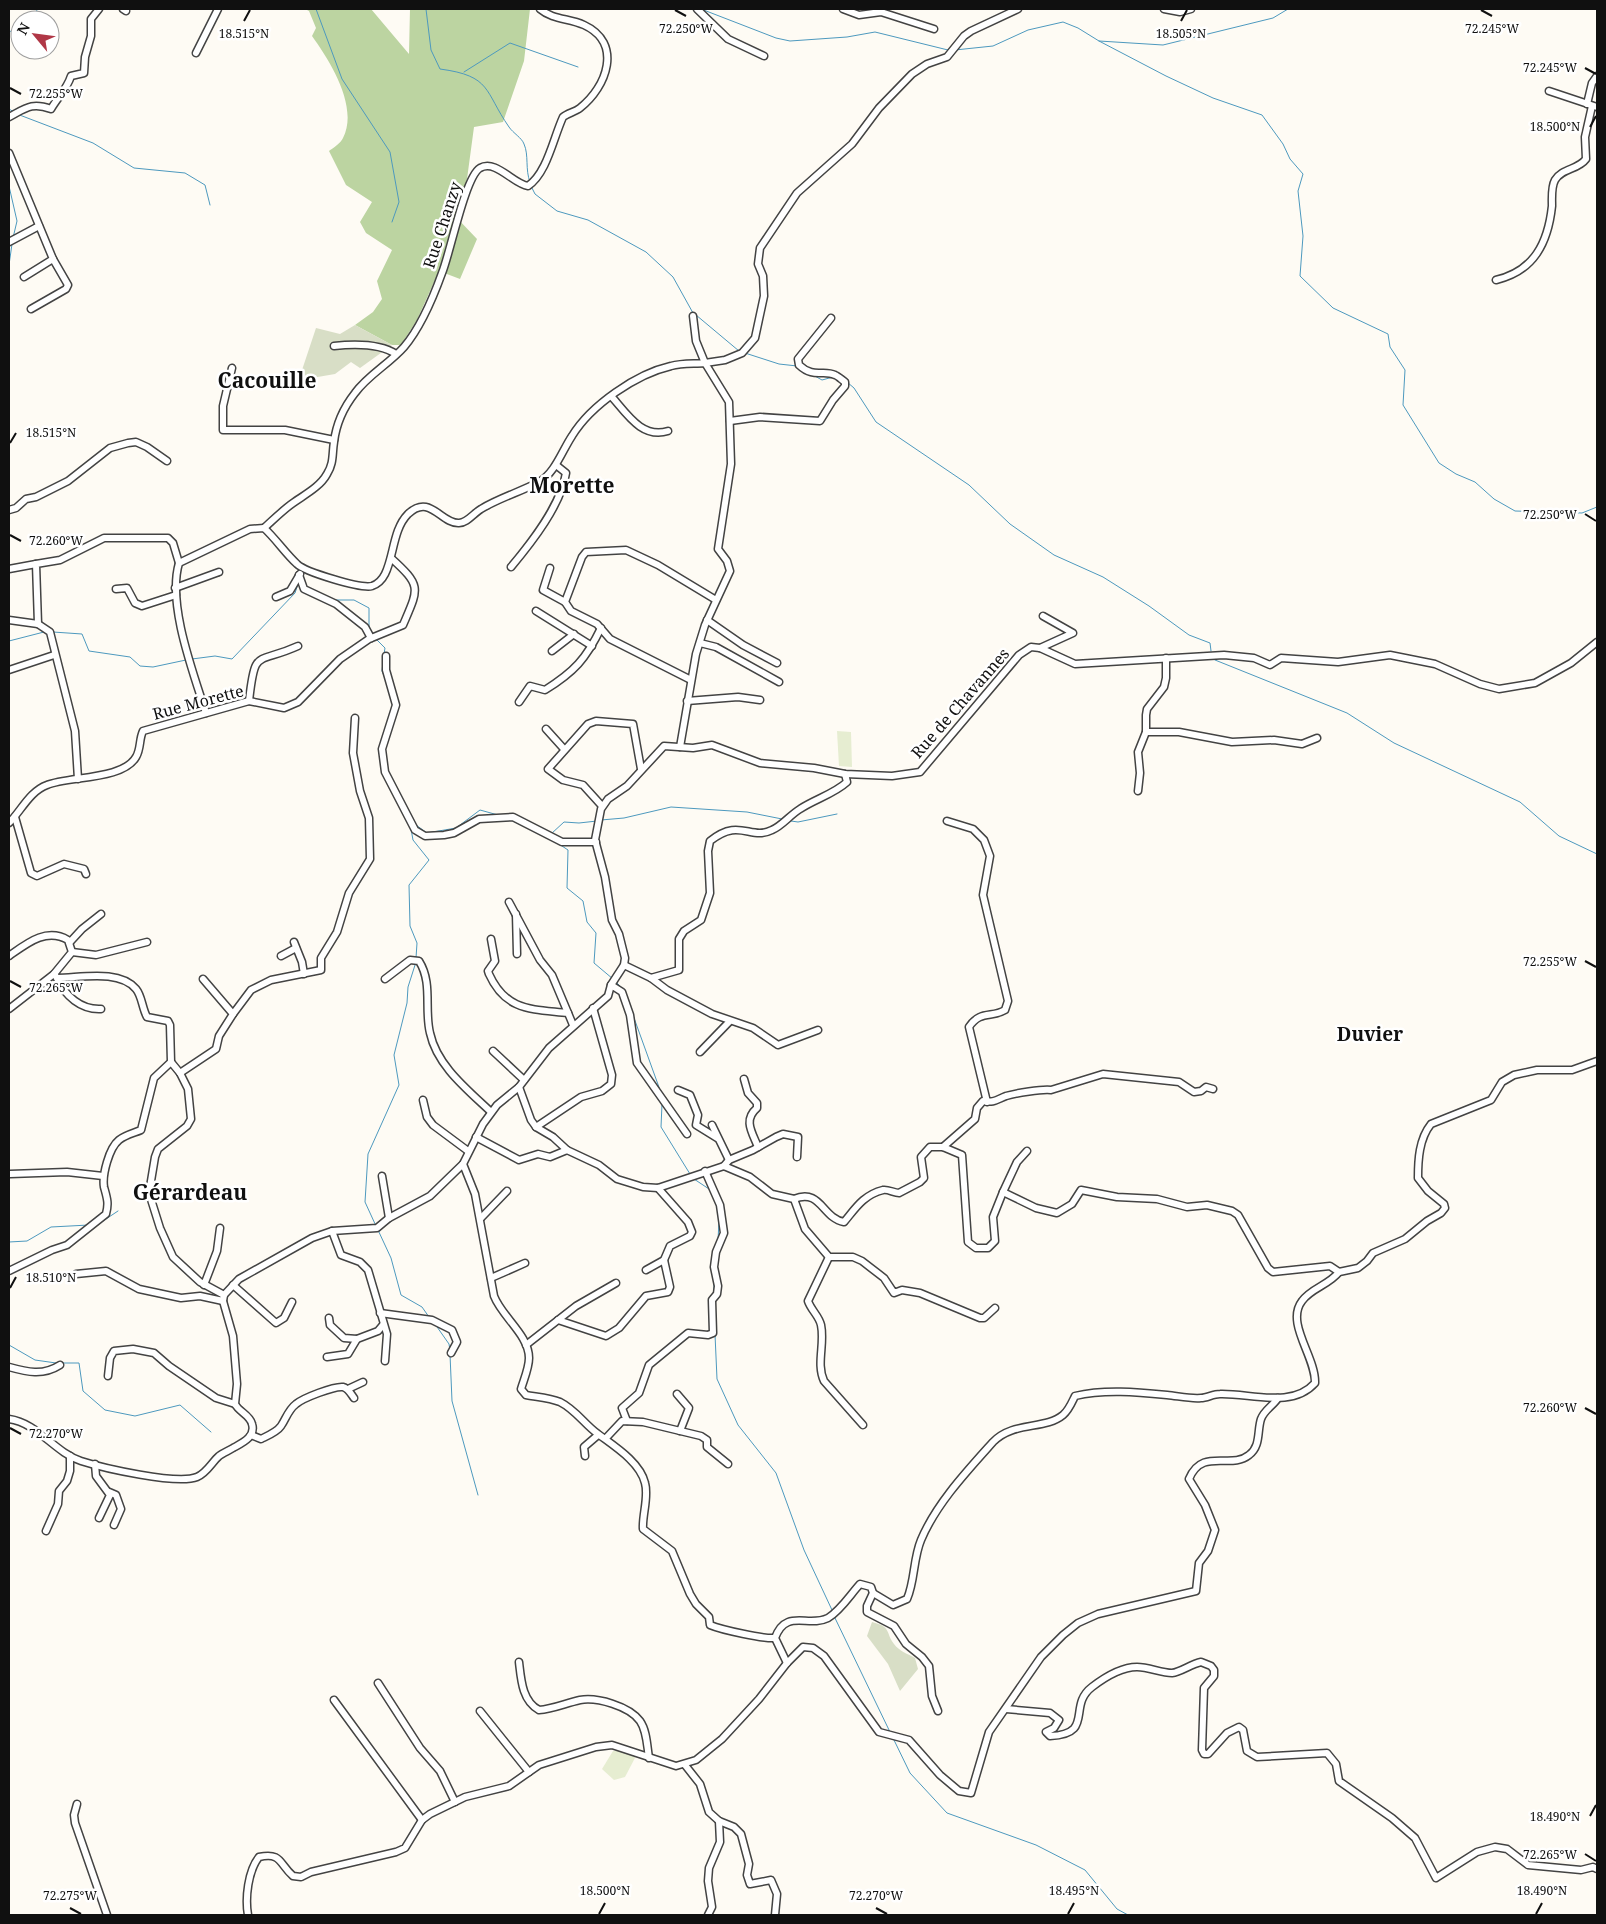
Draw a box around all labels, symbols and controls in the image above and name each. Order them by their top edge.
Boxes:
north arrow [10,10,60,60]
text: N [12,19,34,38]
text: 72.250°W [659,20,713,37]
text: 72.245°W [1465,20,1519,37]
text: 18.515°N [219,25,269,42]
text: 18.505°N [1156,25,1206,42]
text: 72.245°W [1523,59,1577,76]
text: 72.255°W [29,85,83,102]
text: 18.500°N [1530,118,1580,135]
street label: Rue Chanzy [418,178,467,271]
district label: Cacouille [218,366,316,394]
text: 18.515°N [26,424,76,441]
district label: Morette [530,471,614,499]
text: 72.250°W [1523,506,1577,523]
text: 72.260°W [29,532,83,549]
street label: Rue de Chavannes [906,643,1014,763]
street label: Rue Morette [150,679,246,725]
text: 72.255°W [1523,953,1577,970]
text: 72.265°W [29,979,83,996]
district label: Duvier [1337,1021,1403,1047]
district label: Gérardeau [133,1178,247,1206]
text: 18.510°N [26,1269,76,1286]
text: 72.260°W [1523,1399,1577,1416]
text: 72.270°W [29,1425,83,1442]
text: 18.490°N [1530,1808,1580,1825]
text: 72.265°W [1523,1846,1577,1863]
text: 18.500°N [580,1882,630,1899]
text: 18.495°N [1049,1882,1099,1899]
text: 18.490°N [1517,1882,1567,1899]
text: 72.275°W [43,1887,97,1904]
text: 72.270°W [849,1887,903,1904]

